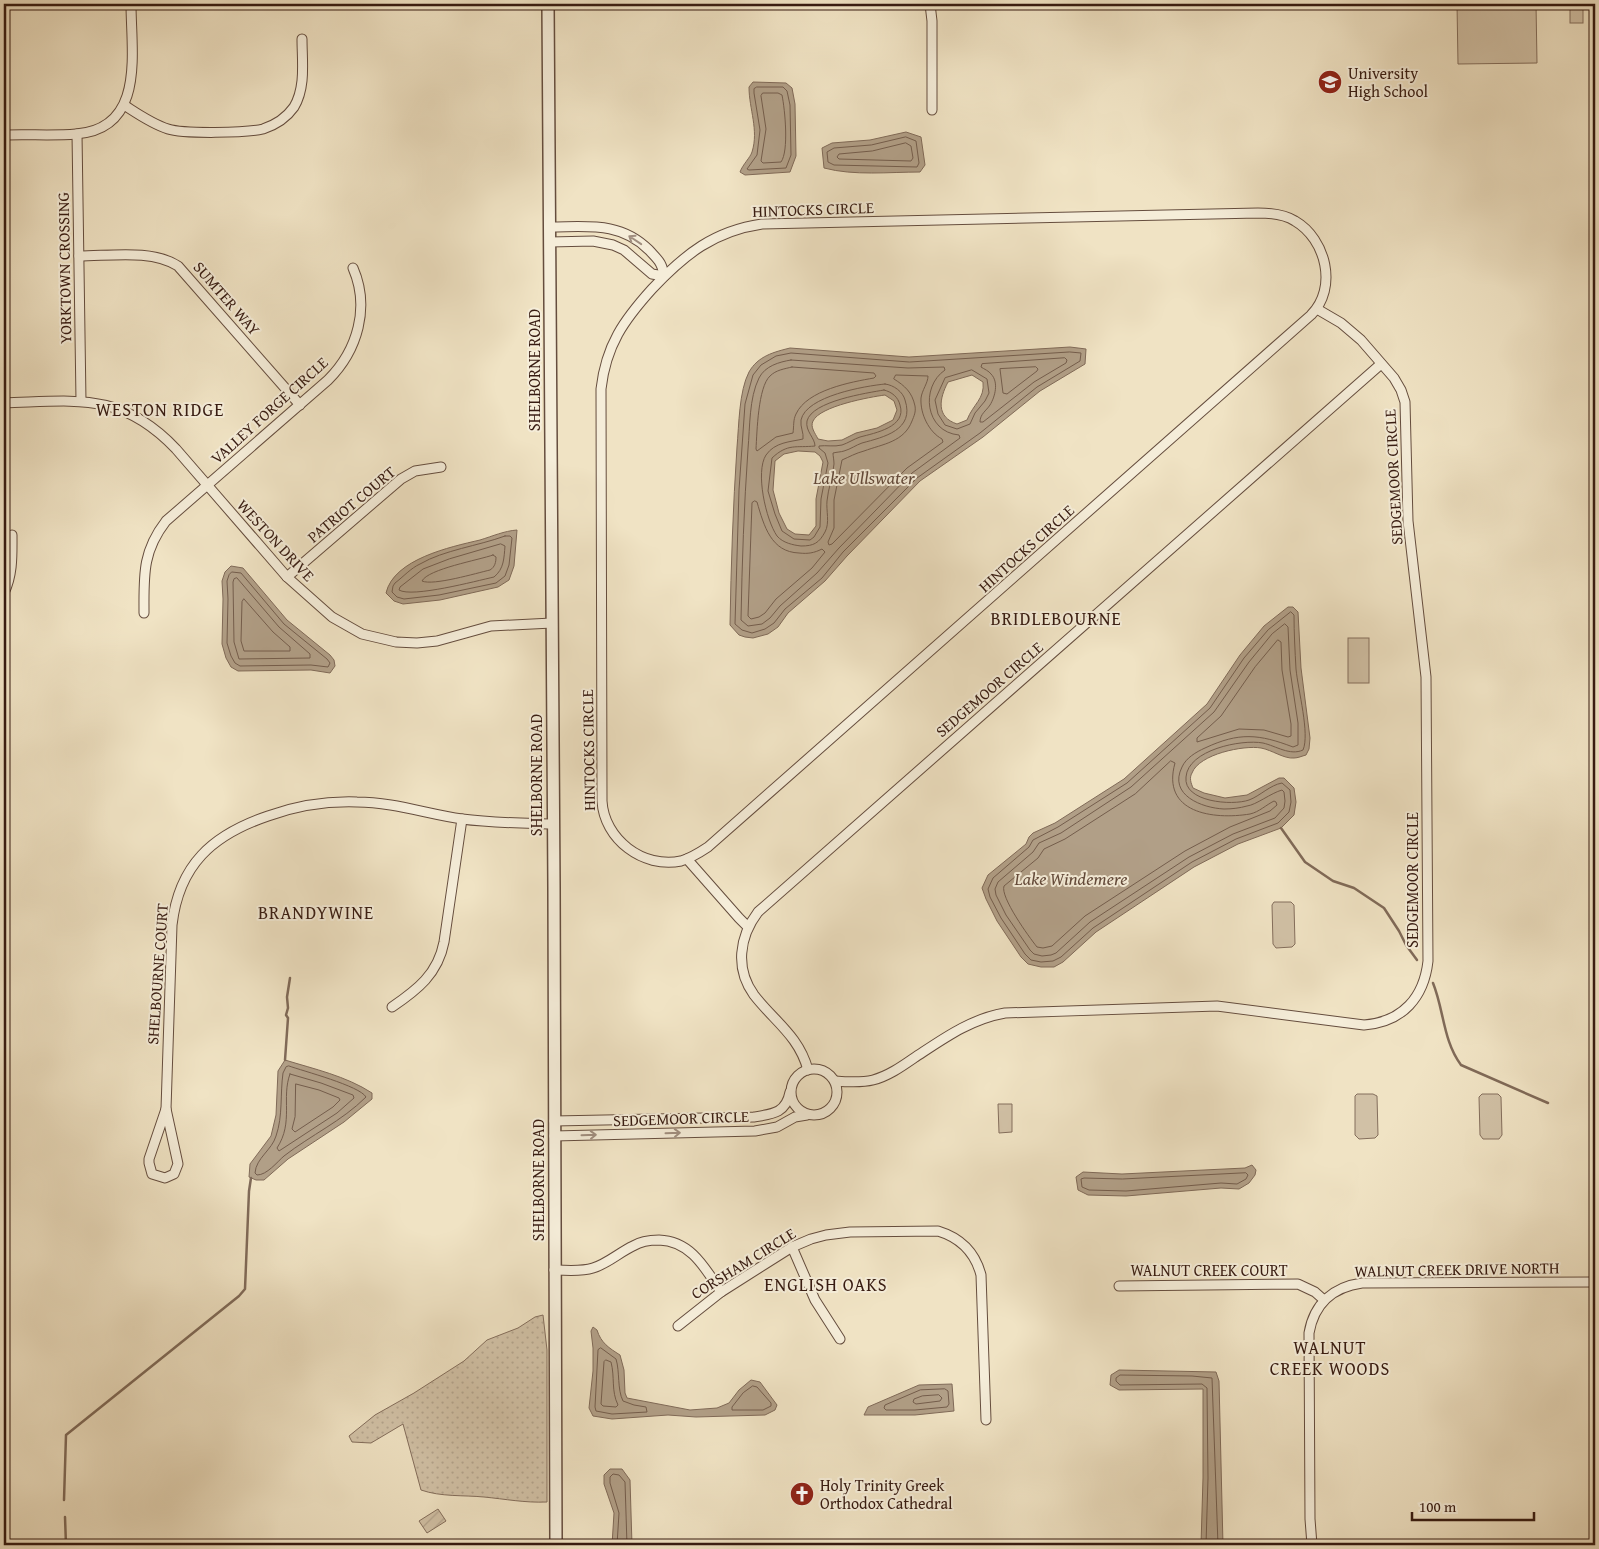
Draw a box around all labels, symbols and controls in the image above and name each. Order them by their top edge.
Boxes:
place label: University High School [1348,61,1429,103]
school or university icon: University High School [1317,69,1343,95]
street label: YORKTOWN CROSSING [51,191,77,344]
street label: HINTOCKS CIRCLE [752,195,874,223]
one-way arrow [628,234,642,245]
street label: SUMTER WAY [188,256,266,341]
street label: SHELBORNE ROAD [522,309,546,431]
street label: VALLEY FORGE CIRCLE [205,351,333,469]
district label: WESTON RIDGE [96,396,224,423]
street label: SEDGEMOOR CIRCLE [1377,409,1409,545]
street label: PATRIOT COURT [302,460,400,548]
water label: Lake Ullswater [812,464,916,491]
street label: WESTON DRIVE [232,494,320,586]
street label: HINTOCKS CIRCLE [973,498,1079,598]
district label: BRIDLEBOURNE [990,605,1122,632]
street label: SEDGEMOOR CIRCLE [930,635,1048,743]
street label: HINTOCKS CIRCLE [575,689,601,811]
street label: SHELBORNE ROAD [524,714,548,836]
street label: SEDGEMOOR CIRCLE [1400,812,1424,948]
water label: Lake Windemere [1013,865,1128,892]
district label: BRANDYWINE [258,899,374,926]
street label: SHELBOURNE COURT [140,902,174,1046]
street label: SEDGEMOOR CIRCLE [613,1104,749,1132]
street label: SHELBORNE ROAD [526,1119,550,1241]
one-way arrow [665,1128,681,1138]
one-way arrow [581,1131,597,1140]
street label: CORSHAM CIRCLE [686,1221,800,1305]
street label: WALNUT CREEK DRIVE NORTH [1354,1255,1560,1283]
street label: WALNUT CREEK COURT [1130,1258,1288,1282]
district label: ENGLISH OAKS [764,1271,888,1298]
district label: WALNUT CREEK WOODS [1270,1334,1390,1382]
place label: Holy Trinity Greek Orthodox Cathedral [820,1473,953,1515]
church icon: Holy Trinity Greek Orthodox Cathedral [789,1481,815,1507]
scale bar [1412,1489,1534,1521]
text: 100 m [1419,1496,1457,1517]

